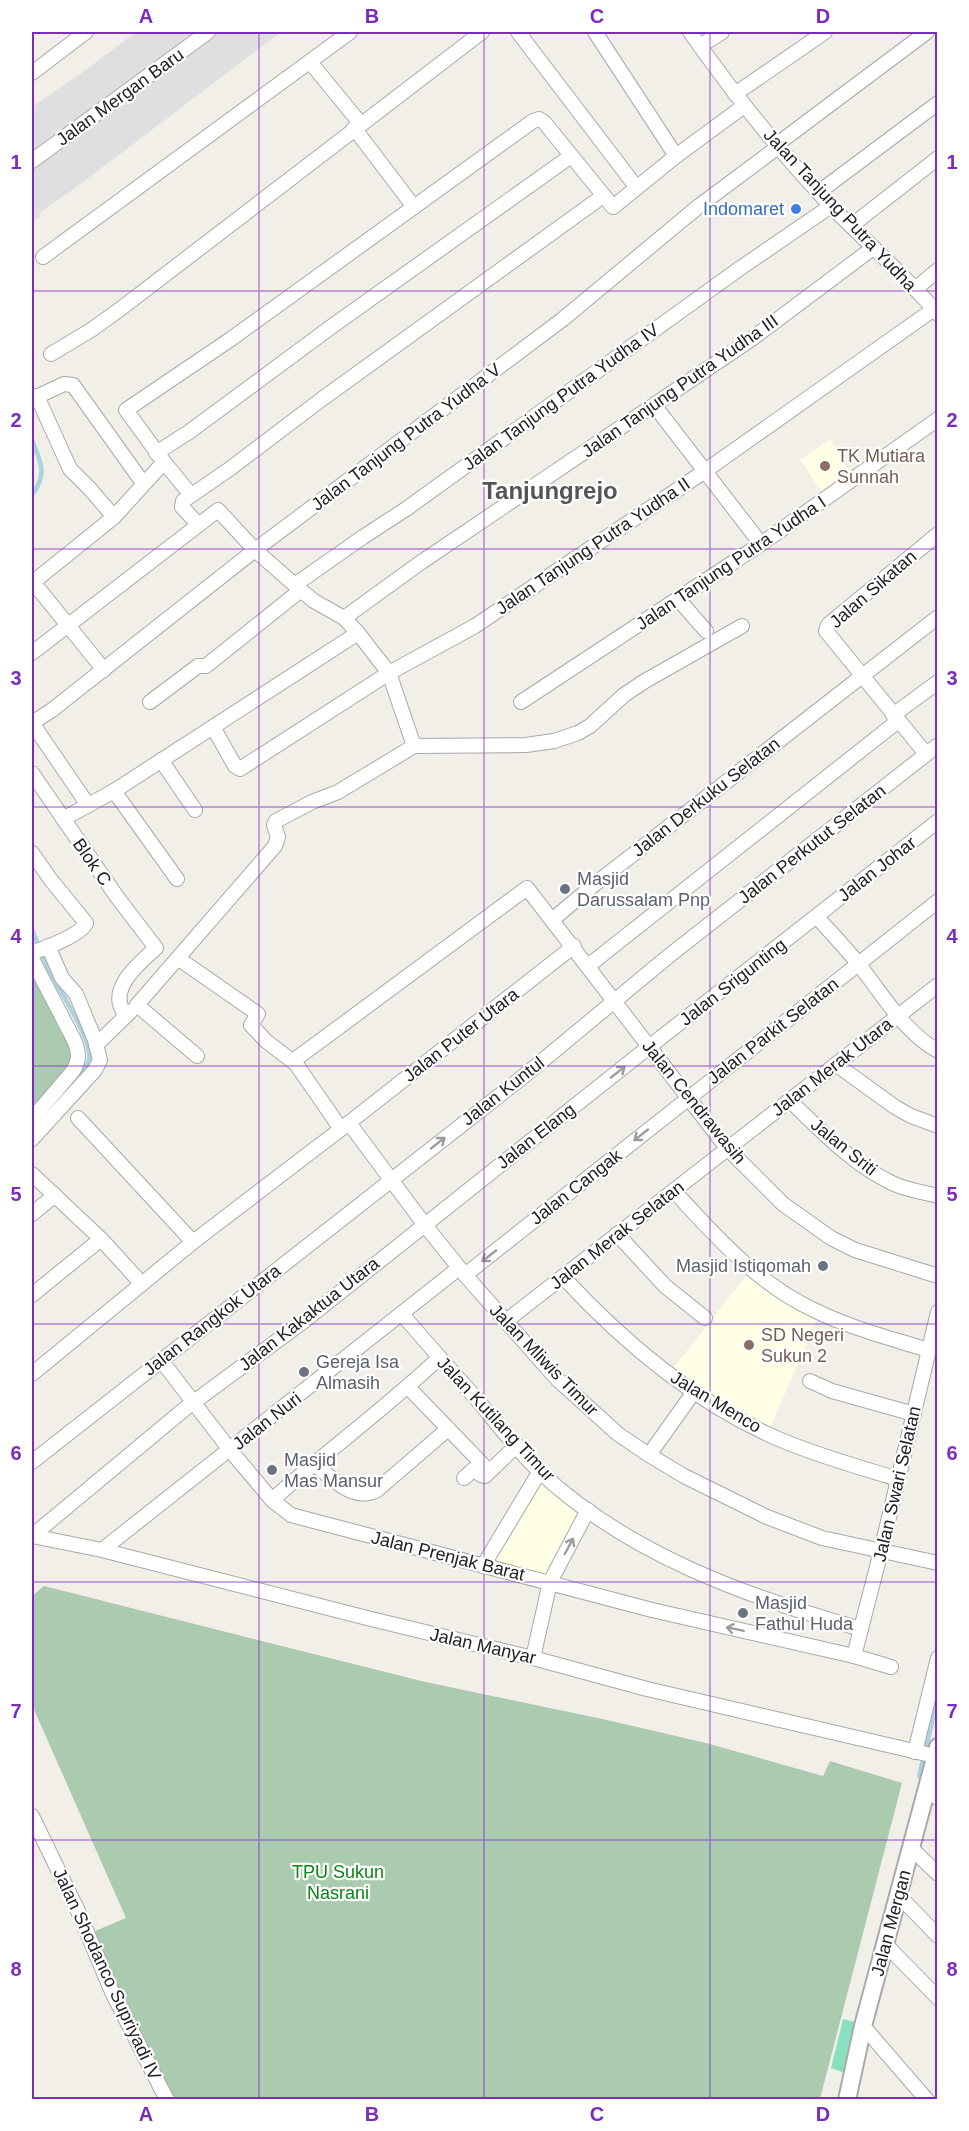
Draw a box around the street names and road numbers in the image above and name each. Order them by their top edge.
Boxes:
street label: Jalan Mergan Baru [53,44,187,150]
street label: Jalan Tanjung Putra Yudha [760,125,921,296]
street label: Jalan Tanjung Putra Yudha III [578,311,782,461]
street label: Jalan Tanjung Putra Yudha IV [459,319,663,475]
street label: Jalan Tanjung Putra Yudha V [308,359,504,515]
street label: Jalan Tanjung Putra Yudha II [492,474,694,618]
street label: Jalan Tanjung Putra Yudha I [632,492,830,634]
street label: Jalan Sikatan [826,546,920,632]
street label: Jalan Derkuku Selatan [628,733,784,861]
street label: Jalan Perkutut Selatan [734,780,890,908]
street label: Jalan Johar [834,832,920,906]
street label: Blok C [69,835,115,889]
street label: Jalan Srigunting [676,934,790,1030]
street label: Jalan Parkit Selatan [704,974,842,1088]
street label: Jalan Puter Utara [400,983,523,1086]
street label: Jalan Merak Utara [768,1013,897,1120]
street label: Jalan Cendrawasih [638,1036,750,1168]
street label: Jalan Kuntul [458,1053,548,1129]
street label: Jalan Elang [493,1099,579,1173]
street label: Jalan Sriti [807,1114,881,1180]
street label: Jalan Cangak [526,1145,626,1229]
street label: Jalan Merak Selatan [546,1177,688,1293]
street label: Jalan Kakaktua Utara [235,1253,384,1375]
street label: Jalan Rangkok Utara [140,1260,285,1380]
street label: Jalan Mliwis Timur [486,1300,602,1420]
street label: Jalan Kutilang Timur [433,1353,559,1485]
street label: Jalan Menco [667,1367,765,1437]
street label: Jalan Nuri [229,1388,305,1454]
street label: Jalan Swari Selatan [869,1404,925,1564]
street label: Jalan Prenjak Barat [369,1527,527,1585]
street label: Jalan Manyar [428,1624,538,1668]
street label: Jalan Shodanco Supriyadi IV [49,1865,165,2083]
street label: Jalan Mergan [867,1868,915,1978]

